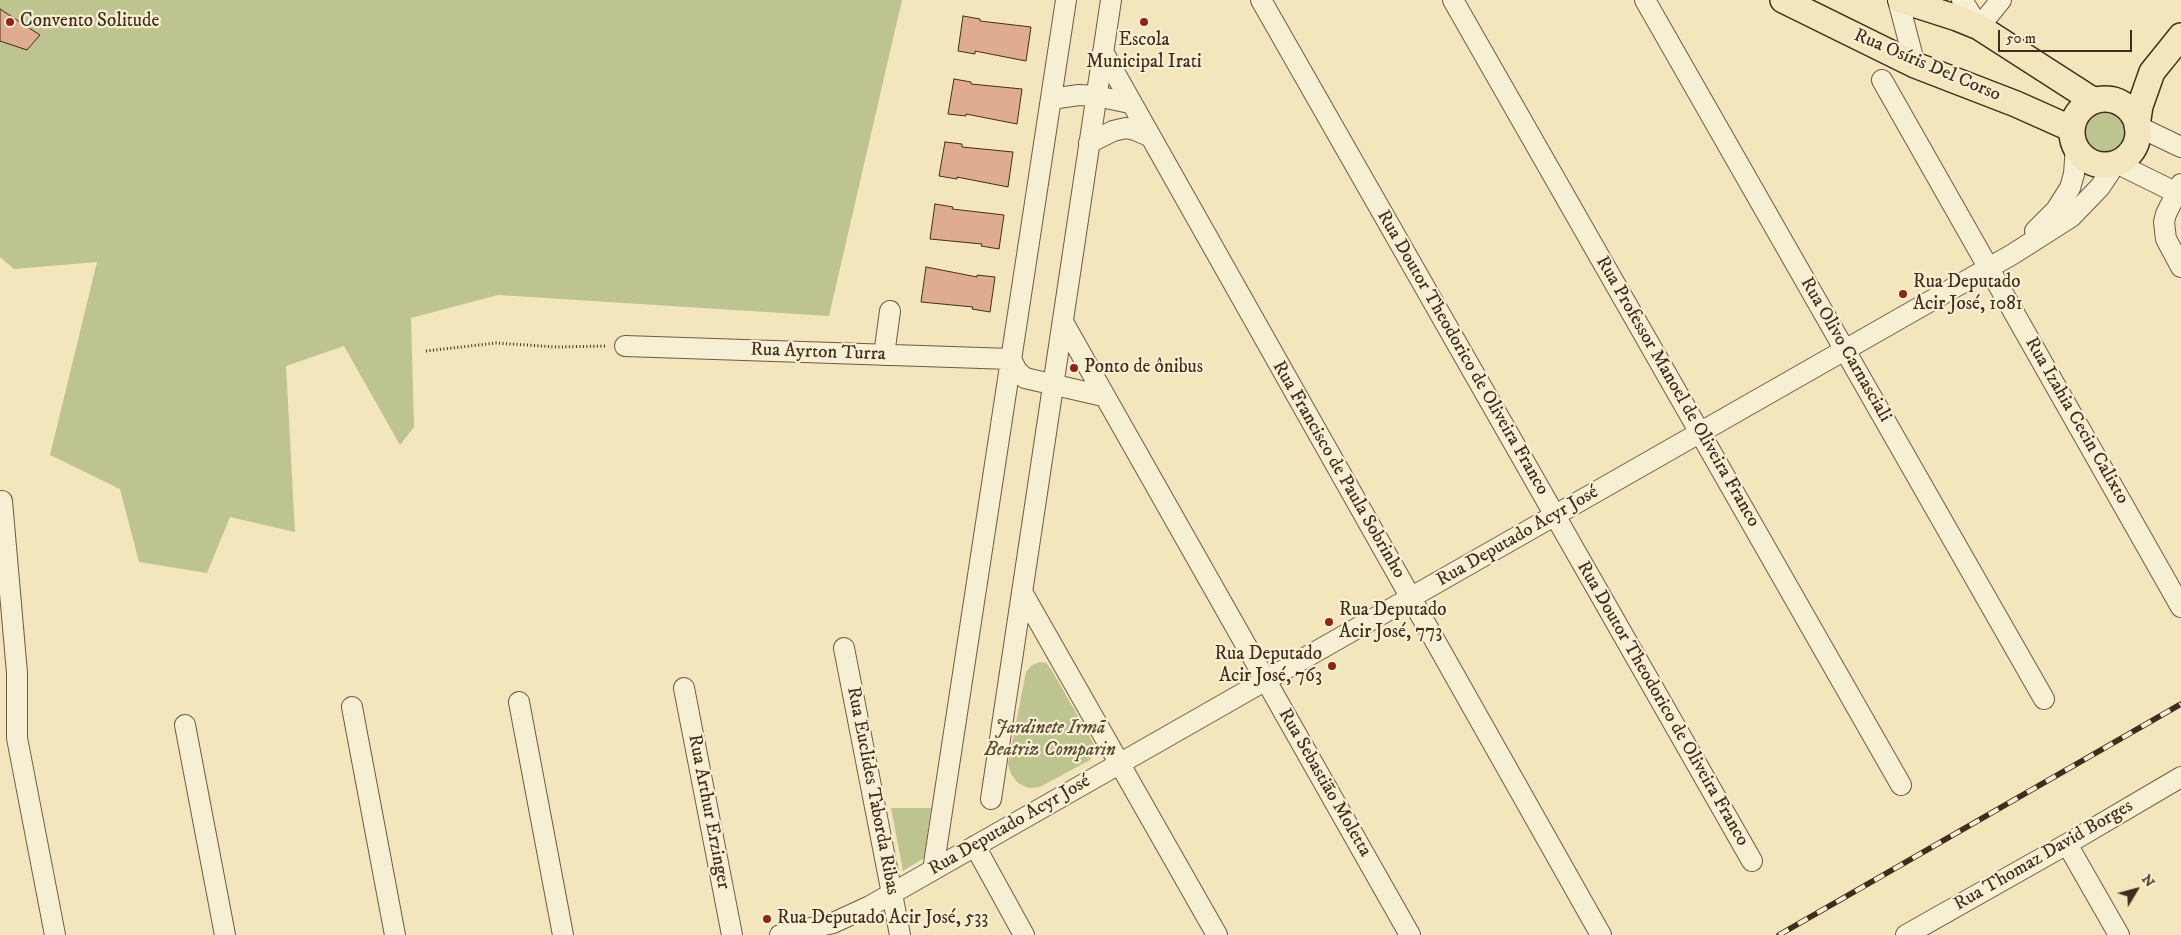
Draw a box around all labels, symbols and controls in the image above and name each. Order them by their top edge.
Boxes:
place label: Convento Solitude [20,11,159,33]
marker: Convento Solitude [4,16,16,28]
marker: Escola Municipal Irati [1138,16,1150,28]
scale bar [2001,20,2135,52]
street label: Rua Osíris Del Corso [1850,25,2004,107]
text: 50 m [2006,29,2036,48]
place label: Escola Municipal Irati [1086,30,1202,74]
street label: Rua Doutor Theodorico de Oliveira Franco [1371,206,1553,500]
street label: Rua Professor Manoel de Oliveira Franco [1590,252,1764,532]
place label: Rua Deputado Acir José, 1081 [1913,272,2023,316]
street label: Rua Olivo Carnasciali [1794,274,1896,426]
marker: Rua Deputado Acir José, 1081 [1897,288,1909,300]
street label: Rua Izahia Cecin Calixto [2019,334,2133,508]
street label: Rua Ayrton Turra [750,339,886,367]
place label: Ponto de ônibus [1084,357,1203,379]
street label: Rua Francisco de Paula Sobrinho [1266,357,1410,583]
marker: Ponto de ônibus [1068,362,1080,374]
street label: Rua Deputado Acyr José [1433,481,1603,593]
street label: Rua Doutor Theodorico de Oliveira Franco [1571,557,1753,851]
place label: Rua Deputado Acir José, 773 [1339,600,1447,644]
marker: Rua Deputado Acir José, 773 [1323,616,1335,628]
place label: Rua Deputado Acir José, 763 [1214,644,1322,688]
marker: Rua Deputado Acir José, 763 [1326,660,1338,672]
street label: Rua Euclides Taborda Ribas [841,685,903,897]
street label: Rua Sebastião Moletta [1272,705,1376,861]
park label: Jardinete Irmã Beatriz Comparin [984,718,1116,762]
street label: Rua Arthur Erzinger [682,733,734,891]
street label: Rua Deputado Acyr José [925,770,1095,882]
street label: Rua Thomaz David Borges [1950,795,2138,917]
north arrow [2111,865,2161,915]
text: N [2137,871,2159,891]
place label: Rua Deputado Acir José, 533 [777,908,988,930]
marker: Rua Deputado Acir José, 533 [761,913,773,925]

